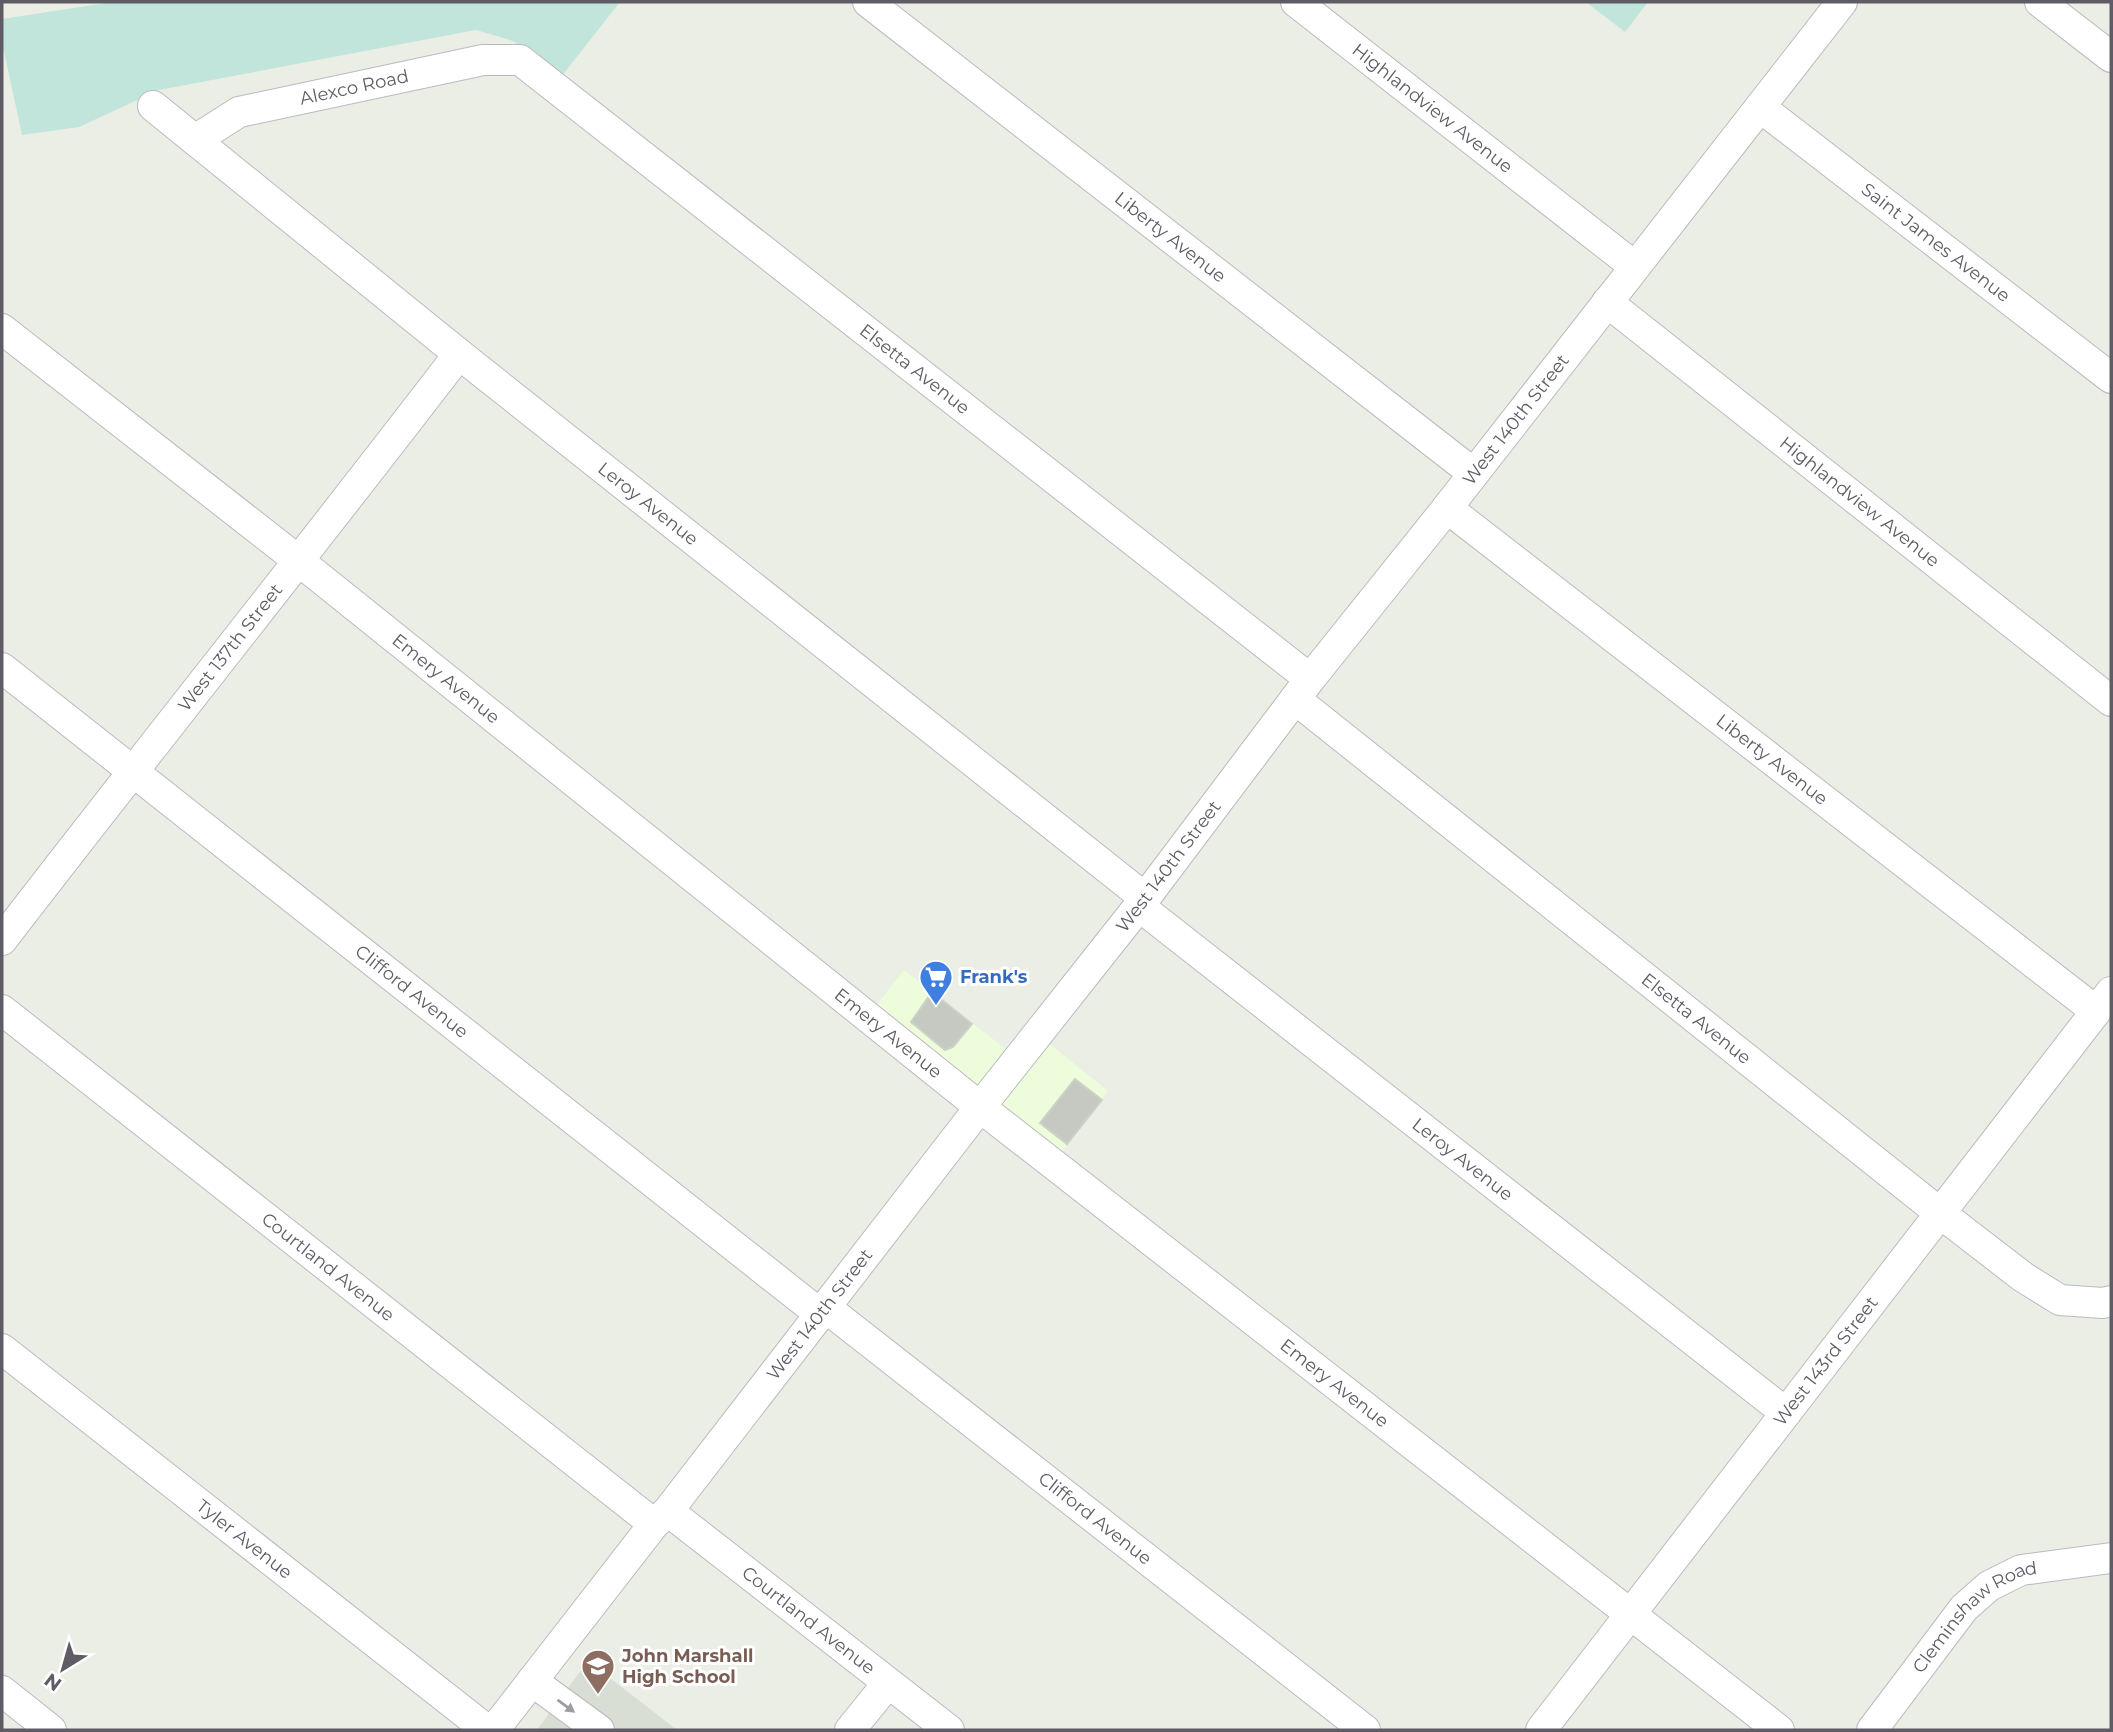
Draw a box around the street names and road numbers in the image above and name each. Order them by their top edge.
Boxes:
street label: Highlandview Avenue [1348,39,1517,178]
street label: Alexco Road [298,65,411,110]
street label: Saint James Avenue [1857,178,2015,307]
street label: Liberty Avenue [1110,187,1230,288]
street label: Elsetta Avenue [855,319,974,419]
street label: West 140th Street [1458,350,1574,489]
street label: Highlandview Avenue [1775,432,1944,572]
street label: Leroy Avenue [593,457,703,550]
street label: West 137th Street [173,579,287,716]
street label: Emery Avenue [388,629,504,728]
street label: Liberty Avenue [1712,710,1832,810]
street label: West 140th Street [1111,796,1226,937]
street label: Clifford Avenue [351,940,473,1043]
street label: Elsetta Avenue [1637,968,1755,1069]
street label: Emery Avenue [830,984,946,1083]
street label: Leroy Avenue [1408,1113,1517,1206]
street label: Courtland Avenue [257,1208,399,1326]
street label: West 140th Street [762,1245,877,1385]
street label: West 143rd Street [1769,1292,1883,1430]
street label: Emery Avenue [1276,1334,1393,1432]
street label: Clifford Avenue [1034,1467,1156,1570]
street label: Tyler Avenue [192,1495,297,1584]
street label: Cleminshaw Road [1908,1557,2038,1677]
street label: Courtland Avenue [737,1562,880,1679]

